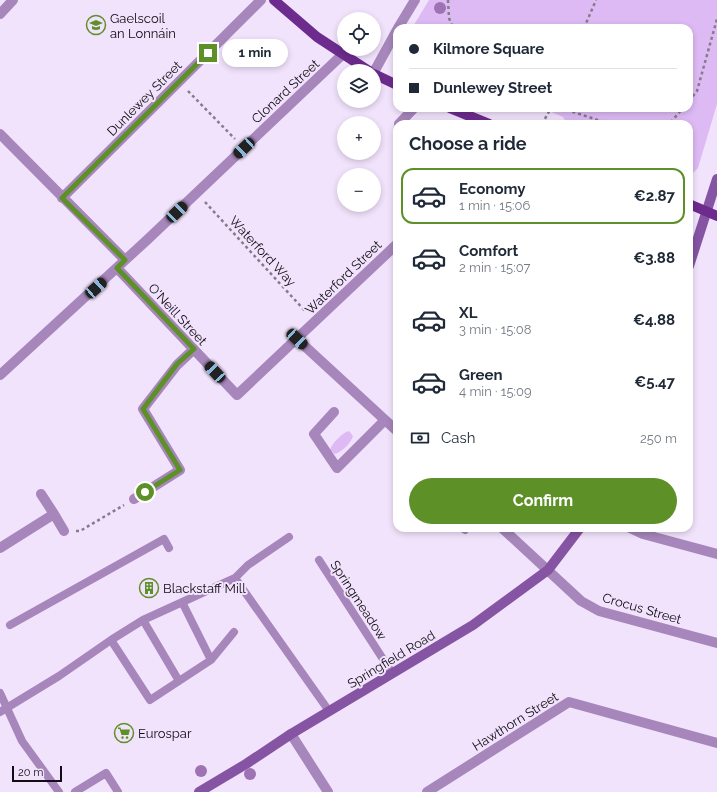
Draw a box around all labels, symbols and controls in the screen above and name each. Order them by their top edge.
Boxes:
place label: Gaelscoil an Lonnáin [110,11,176,41]
map controls [337,12,381,212]
button: locate [337,12,381,56]
school or university icon: Gaelscoil an Lonnáin [85,14,107,36]
callout: 1 min [222,39,288,67]
text: Kilmore Square [433,40,544,58]
route end [199,44,217,62]
text: 1 min [239,45,271,60]
street label: Clonard Street [249,56,323,126]
street label: Dunlewey Street [104,57,185,139]
button: layers [337,64,381,108]
text: Dunlewey Street [433,79,552,97]
button: + [337,116,381,160]
text: Choose a ride [409,133,527,154]
car [231,135,257,161]
button: − [337,168,381,212]
icon: car [411,178,447,214]
text: Economy [459,180,526,198]
text: €2.87 [634,187,675,205]
text: 1 min · 15:06 [459,198,530,213]
car [164,199,190,225]
street label: Waterford Way [226,213,299,290]
street label: Waterford Street [302,237,385,317]
icon: car [411,240,447,276]
text: Comfort [459,242,518,260]
text: €3.88 [633,249,675,267]
text: 2 min · 15:07 [459,260,530,275]
car [83,276,109,300]
street label: O'Neill Street [145,280,210,349]
icon: car [411,302,447,338]
text: XL [459,304,477,322]
text: €4.88 [633,311,675,329]
text: 3 min · 15:08 [459,322,531,337]
car [284,326,310,352]
car [202,359,228,385]
icon: car [411,364,447,400]
text: Green [459,366,503,384]
text: €5.47 [634,373,675,391]
text: 4 min · 15:09 [459,384,532,399]
icon: cash [409,427,431,449]
text: Cash [441,429,475,447]
text: 250 m [640,431,677,446]
button: Confirm [409,478,677,524]
route start [136,483,154,501]
street label: Springmeadow [327,558,390,643]
building icon: Blackstaff Mill [138,577,160,599]
place label: Blackstaff Mill [163,581,246,596]
street label: Crocus Street [601,590,684,627]
street label: Springfield Road [345,627,438,691]
street label: Hawthorn Street [470,689,561,754]
supermarket icon: Eurospar [113,722,135,744]
place label: Eurospar [138,726,192,741]
scale bar [12,764,62,783]
text: 20 m [18,766,43,779]

